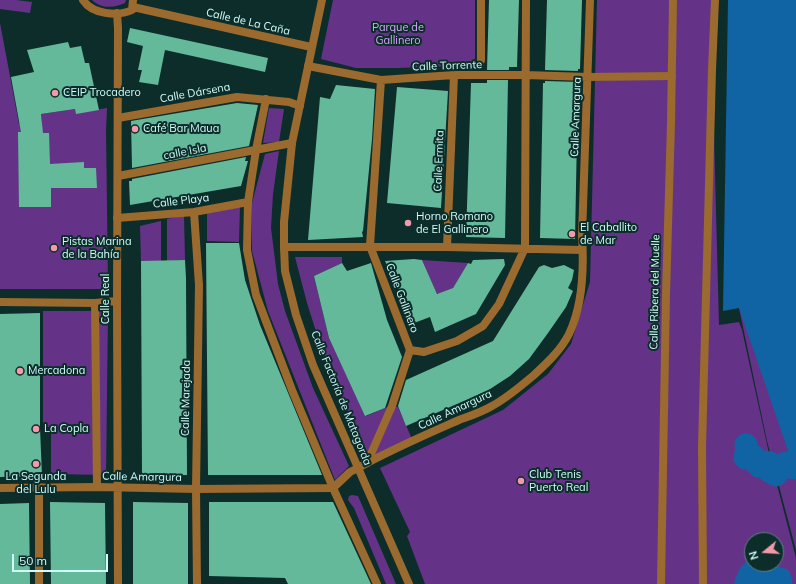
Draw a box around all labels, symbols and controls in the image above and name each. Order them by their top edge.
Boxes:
street label: Calle de La Caña [205,6,291,38]
park label: Parque de Gallinero [372,21,424,47]
street label: Calle Torrente [412,58,482,74]
street label: Calle Amargura [568,77,584,157]
street label: Calle Dársena [159,80,231,106]
place label: CEIP Trocadero [63,86,141,100]
marker: CEIP Trocadero [50,88,60,98]
place label: Café Bar Maua [143,122,219,136]
marker: Café Bar Maua [130,124,140,134]
street label: Calle Ermita [431,130,447,192]
street label: calle Isla [162,141,208,163]
street label: Calle Playa [152,191,210,211]
place label: Horno Romano de El Gallinero [416,210,493,236]
marker: Horno Romano de El Gallinero [403,218,413,228]
place label: El Caballito de Mar [580,221,637,247]
marker: El Caballito de Mar [567,229,577,239]
street label: Calle Ribera del Muelle [647,234,663,350]
place label: Pistas Marina de la Bahía [62,235,132,261]
marker: Pistas Marina de la Bahía [49,243,59,253]
street label: Calle Gallinero [383,261,421,335]
street label: Calle Real [99,274,113,324]
street label: Calle Factoría de Matagorda [308,329,374,467]
street label: Calle Marejada [179,360,193,436]
place label: Mercadona [28,364,85,378]
marker: Mercadona [15,366,25,376]
street label: Calle Amargura [416,387,494,433]
place label: La Copla [44,422,89,436]
marker: La Copla [31,424,41,434]
marker: La Segunda del Lulu [31,459,41,469]
place label: Club Tenis Puerto Real [529,468,588,494]
place label: La Segunda del Lulu [6,470,66,496]
street label: Calle Amargura [102,470,182,484]
marker: Club Tenis Puerto Real [516,476,526,486]
north arrow [744,532,784,572]
scale bar [14,546,110,572]
text: N [746,549,761,562]
text: 50 m [19,553,47,568]

